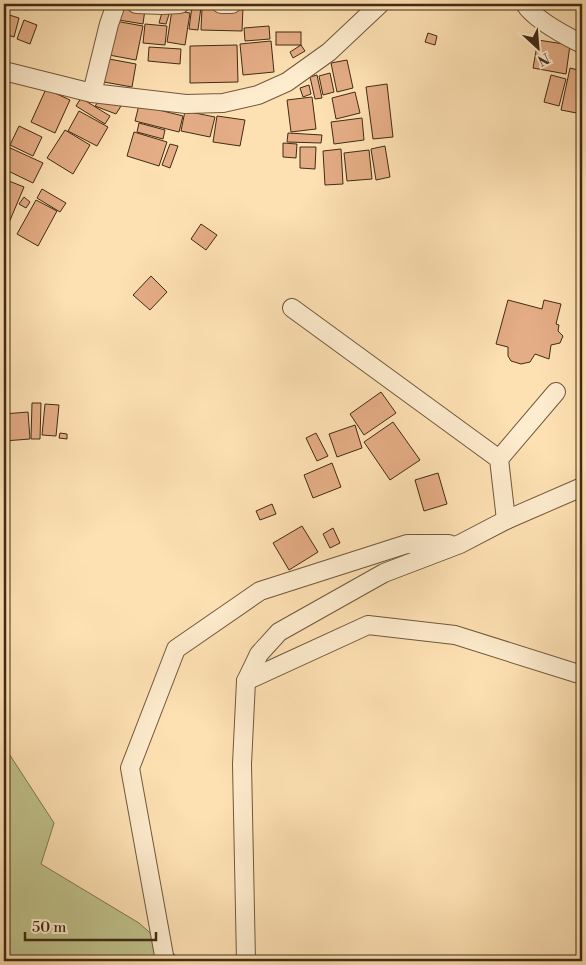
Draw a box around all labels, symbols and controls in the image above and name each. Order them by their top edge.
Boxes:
north arrow [514,22,564,72]
text: N [534,48,552,69]
scale bar [25,910,156,942]
text: 50 m [32,918,66,937]

